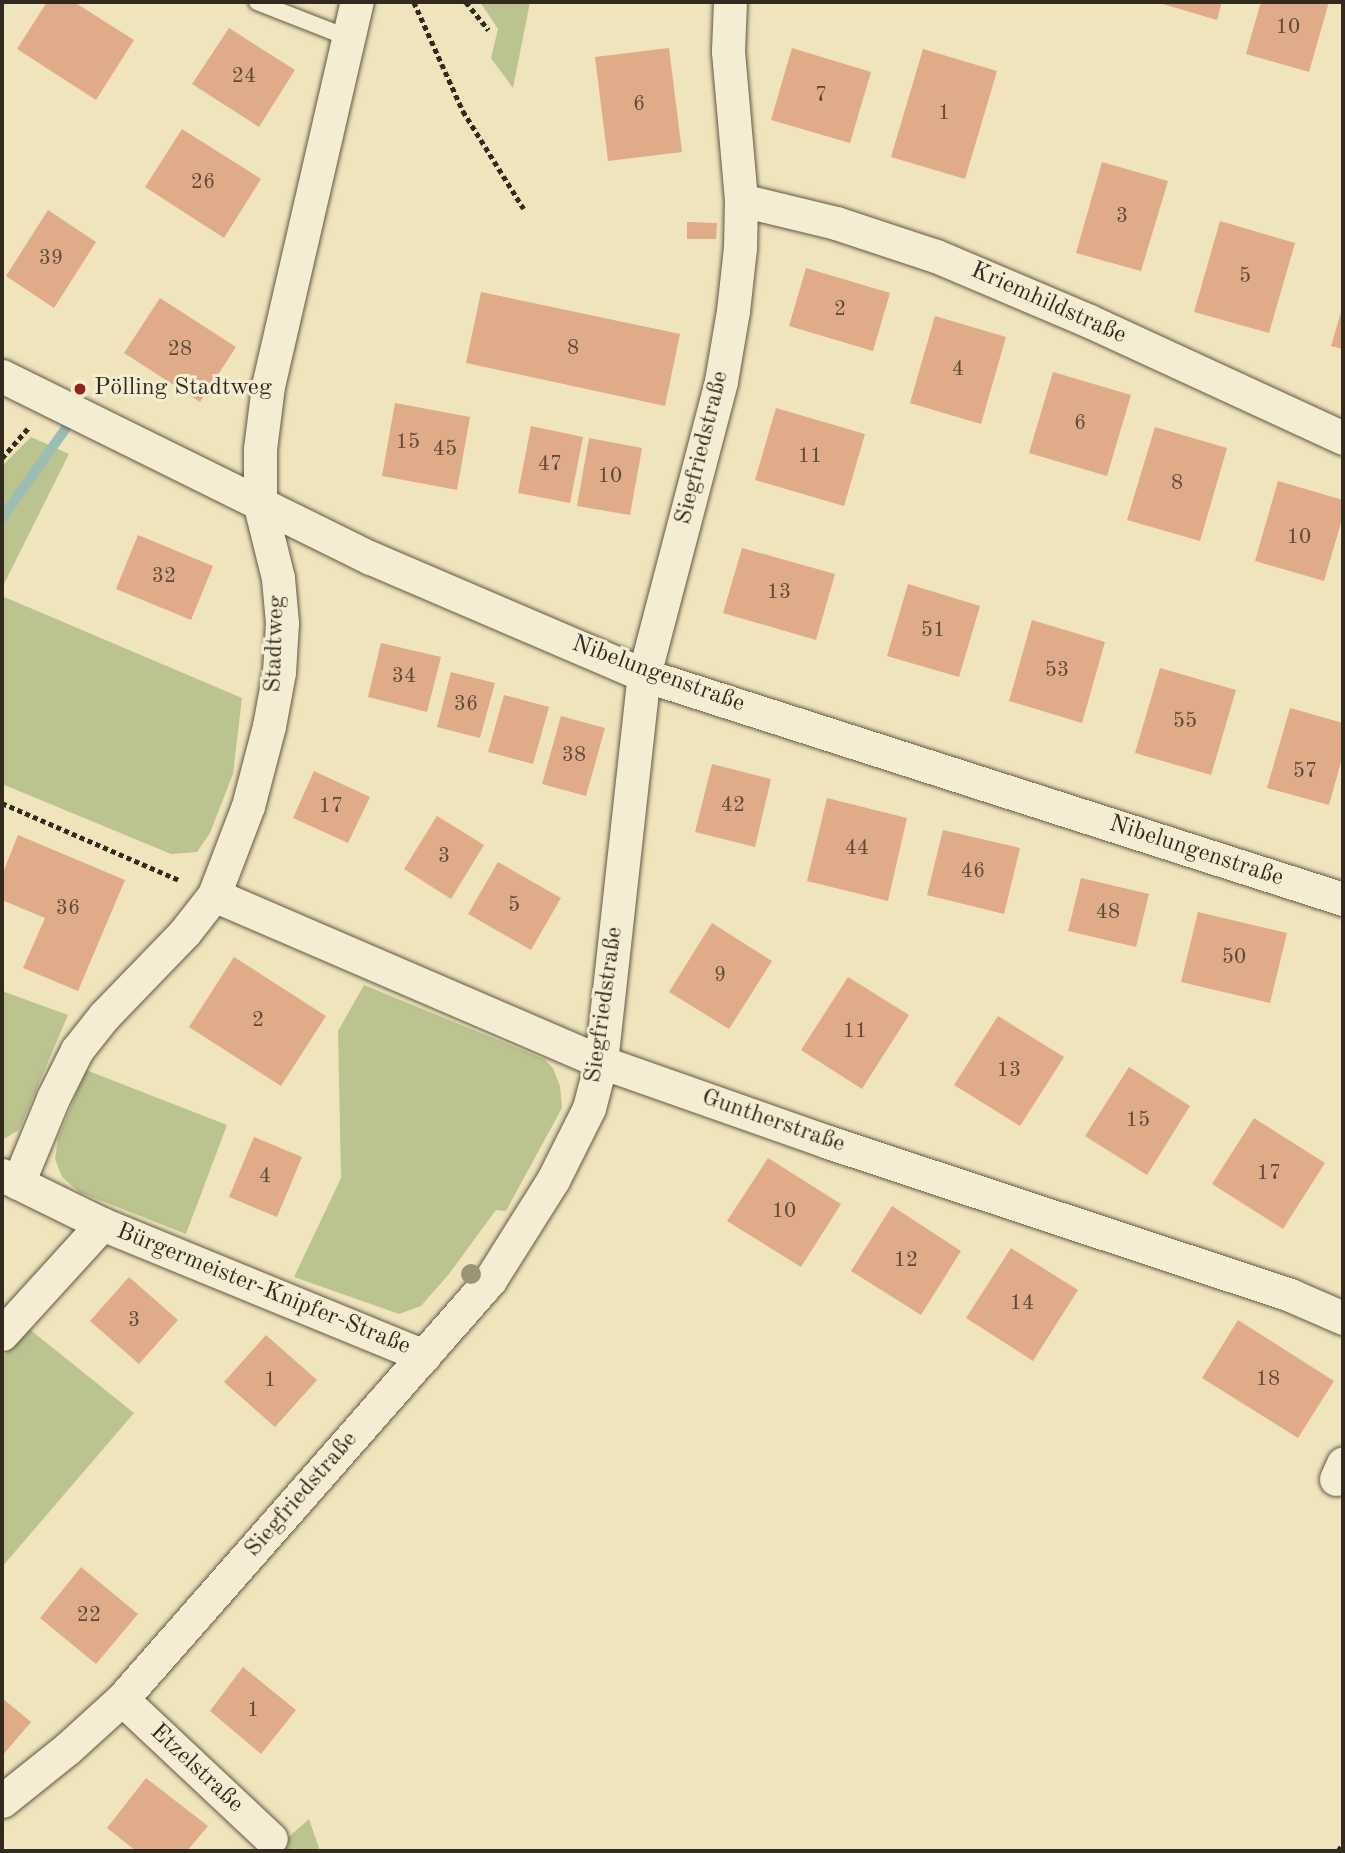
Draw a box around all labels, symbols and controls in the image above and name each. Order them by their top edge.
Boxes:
house number: 10 [1276,15,1300,41]
house number: 24 [232,64,256,90]
house number: 7 [815,83,827,109]
house number: 6 [633,92,645,118]
house number: 1 [938,101,950,127]
house number: 26 [191,170,215,196]
house number: 3 [1116,204,1128,230]
house number: 39 [39,246,63,272]
street label: Kriemhildstraße [966,257,1130,351]
house number: 5 [1239,264,1251,290]
house number: 2 [834,297,846,323]
house number: 8 [567,336,579,362]
house number: 28 [168,337,192,363]
house number: 4 [952,357,964,383]
street label: Siegfriedstraße [670,368,736,528]
place label: Pölling Stadtweg [94,375,272,403]
marker: Pölling Stadtweg [72,381,88,397]
house number: 6 [1074,411,1086,437]
house number: 15 [396,430,420,456]
house number: 45 [433,437,457,463]
house number: 11 [798,444,822,470]
house number: 47 [538,452,562,478]
house number: 10 [598,464,622,490]
house number: 8 [1171,471,1183,497]
house number: 10 [1287,525,1311,551]
house number: 32 [152,564,176,590]
house number: 13 [767,580,791,606]
street label: Stadtweg [260,595,292,693]
house number: 51 [921,618,945,644]
street label: Nibelungenstraße [568,630,748,720]
house number: 53 [1045,658,1069,684]
house number: 34 [392,664,416,690]
house number: 36 [454,692,478,718]
house number: 55 [1173,709,1197,735]
house number: 38 [562,743,586,769]
house number: 57 [1293,759,1317,785]
house number: 42 [721,793,745,819]
house number: 17 [319,794,343,820]
street label: Nibelungenstraße [1105,810,1287,894]
house number: 44 [845,836,869,862]
house number: 3 [438,844,450,870]
house number: 46 [961,859,985,885]
house number: 5 [508,893,520,919]
house number: 36 [56,896,80,922]
house number: 48 [1096,900,1120,926]
street label: Siegfriedstraße [580,925,630,1085]
house number: 50 [1222,945,1246,971]
house number: 9 [714,963,726,989]
house number: 2 [252,1008,264,1034]
house number: 11 [843,1019,867,1045]
house number: 13 [997,1058,1021,1084]
street label: Guntherstraße [698,1084,848,1160]
house number: 15 [1126,1108,1150,1134]
house number: 17 [1257,1161,1281,1187]
house number: 4 [259,1164,271,1190]
house number: 10 [772,1199,796,1225]
street label: Bürgermeister-Knipfer-Straße [112,1218,414,1362]
house number: 12 [894,1248,918,1274]
house number: 14 [1010,1291,1034,1317]
house number: 3 [128,1308,140,1334]
house number: 18 [1256,1367,1280,1393]
house number: 1 [264,1368,276,1394]
street label: Siegfriedstraße [240,1426,364,1564]
house number: 22 [77,1603,101,1629]
house number: 1 [247,1698,259,1724]
street label: Etzelstraße [143,1718,249,1820]

